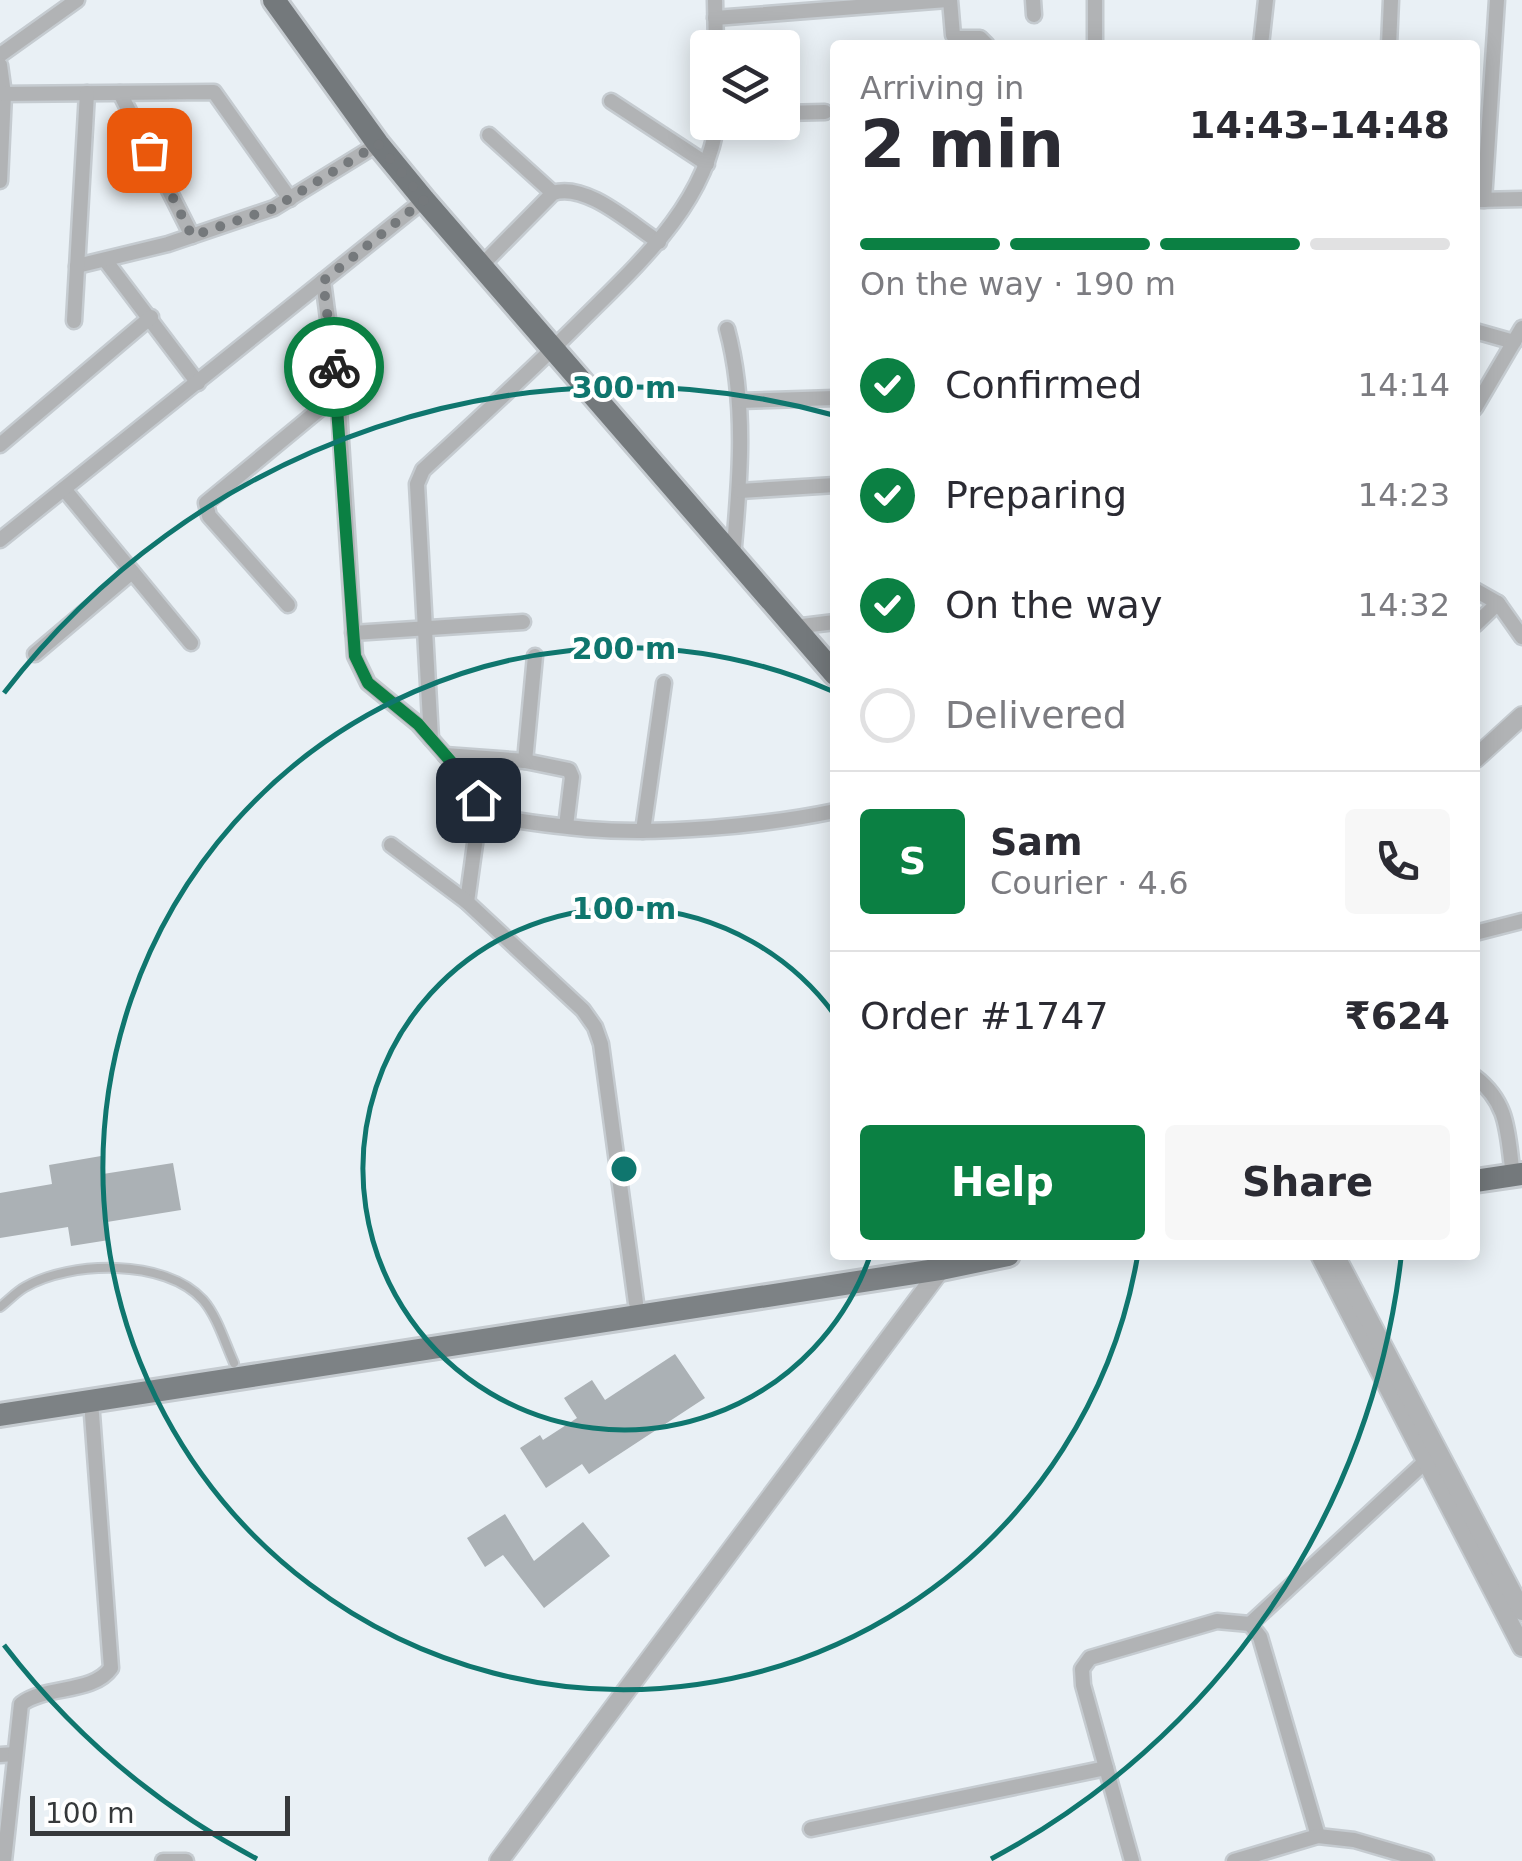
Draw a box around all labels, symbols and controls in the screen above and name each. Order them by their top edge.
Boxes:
map controls [690,30,800,140]
button: layers [690,30,800,140]
text: Arriving in [860,69,1024,107]
text: 14:43–14:48 [1189,103,1450,147]
text: 2 min [860,107,1064,182]
pin [107,108,192,193]
icon: bag [122,123,177,178]
text: On the way · 190 m [860,265,1176,303]
courier [284,317,384,417]
icon: bike [307,340,362,395]
icon: check [860,358,915,413]
text: Confirmed [945,363,1142,407]
text: 14:14 [1358,366,1450,404]
text: 300 m [572,370,676,405]
icon: check [860,468,915,523]
text: Preparing [945,473,1127,517]
text: 14:23 [1358,476,1450,514]
icon: check [860,578,915,633]
text: On the way [945,583,1162,627]
text: 14:32 [1358,586,1450,624]
text: 200 m [572,631,676,666]
text: Delivered [945,693,1127,737]
pin [436,758,521,843]
icon: home [451,773,506,828]
button: phone [1345,809,1450,914]
text: Sam [990,820,1083,864]
text: S [899,839,926,883]
text: Courier · 4.6 [990,864,1189,902]
text: 100 m [572,891,676,926]
text: Order #1747 [860,994,1109,1038]
text: ₹624 [1344,994,1450,1038]
button: Help [860,1125,1145,1240]
button: Share [1165,1125,1450,1240]
centre of rings [606,1151,642,1187]
scale bar [30,1791,290,1836]
text: 100 m [45,1797,135,1830]

